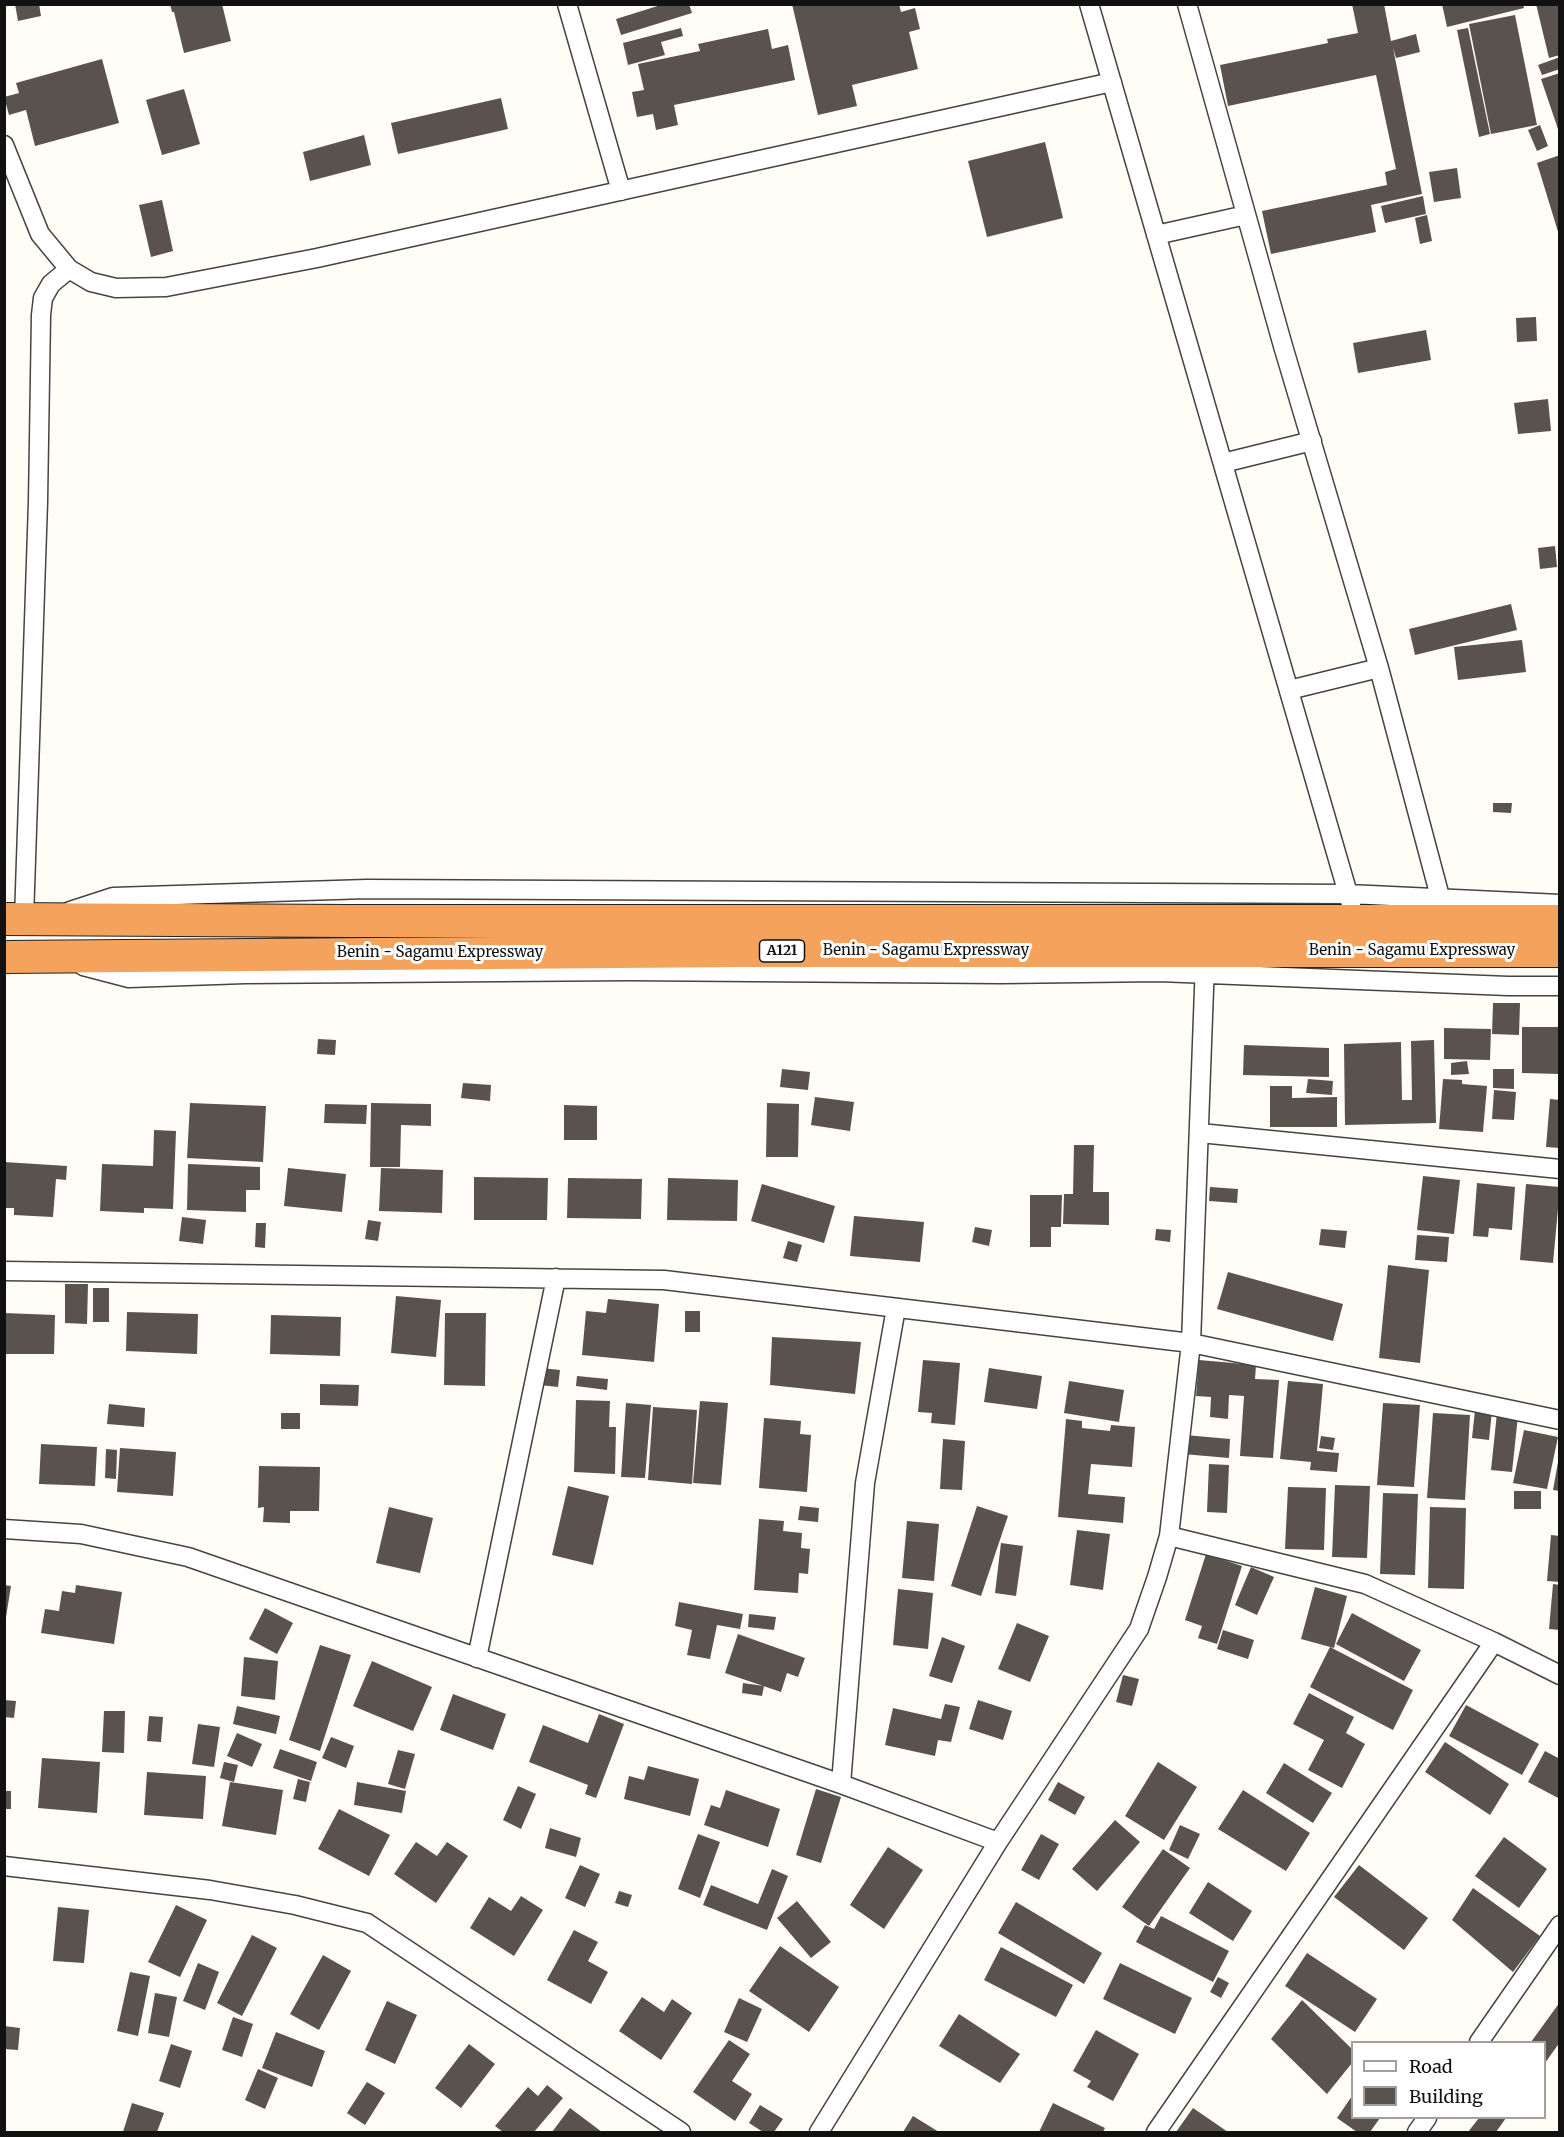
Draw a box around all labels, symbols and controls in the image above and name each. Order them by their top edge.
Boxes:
road number: A121 [760,940,804,962]
street label: Benin - Sagamu Expressway [823,942,1029,960]
street label: Benin - Sagamu Expressway [1309,942,1515,960]
street label: Benin - Sagamu Expressway [337,944,543,962]
legend [1351,2041,1546,2119]
text: Road [1409,2055,1453,2078]
text: Building [1409,2085,1483,2108]

